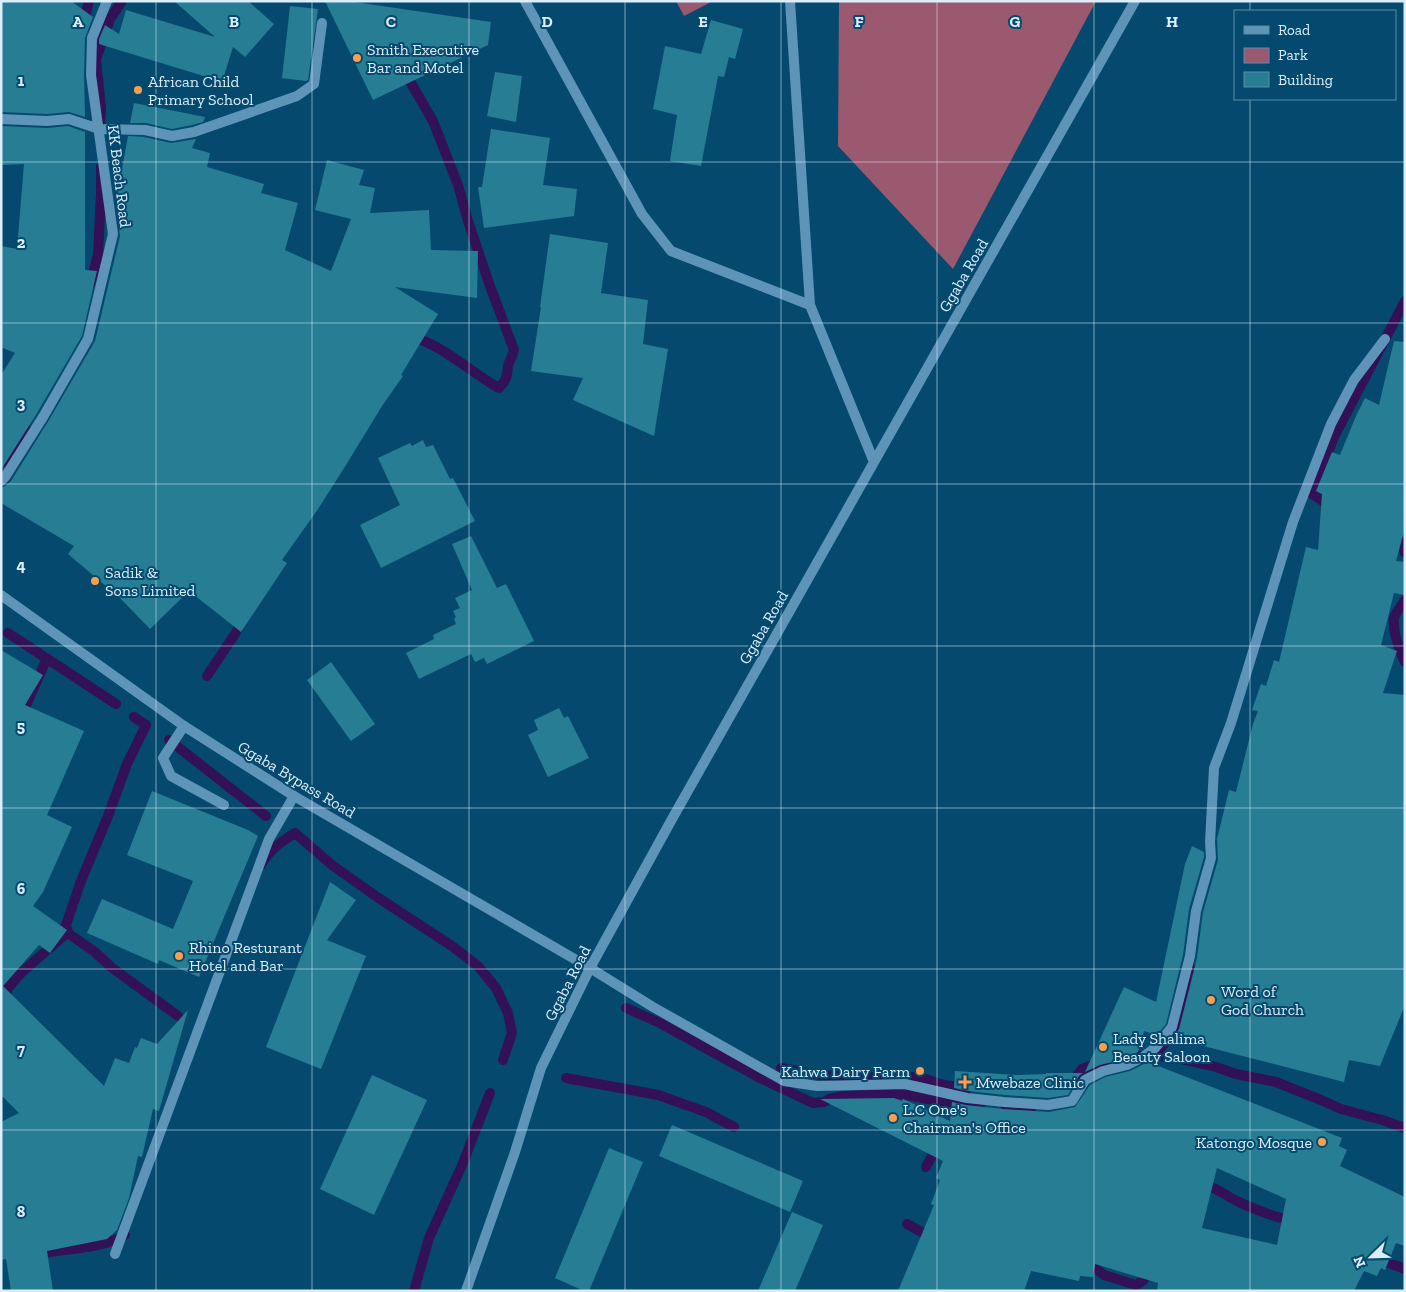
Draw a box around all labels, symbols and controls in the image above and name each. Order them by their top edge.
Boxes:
legend [1234,10,1396,100]
text: A [73,12,84,31]
text: B [229,12,239,31]
text: C [386,12,396,31]
text: D [541,12,553,31]
text: E [698,12,708,31]
text: F [854,12,864,31]
text: G [1010,12,1021,31]
text: H [1166,12,1178,31]
text: Road [1278,21,1311,39]
place label: Smith Executive Bar and Motel [367,40,479,77]
text: Park [1278,46,1308,64]
marker: Smith Executive Bar and Motel [351,52,363,64]
text: 1 [18,71,25,90]
text: Building [1278,71,1333,89]
place label: African Child Primary School [148,72,254,109]
marker: African Child Primary School [132,84,144,96]
street label: KK Beach Road [104,124,135,229]
text: 2 [17,233,26,252]
street label: Ggaba Road [935,235,992,315]
text: 3 [17,394,26,413]
text: 4 [16,556,26,575]
place label: Sadik & Sons Limited [105,563,195,600]
marker: Sadik & Sons Limited [89,575,101,587]
street label: Ggaba Road [735,587,792,667]
text: 5 [17,717,25,736]
street label: Ggaba Bypass Road [235,737,359,822]
text: 6 [17,879,26,898]
place label: Rhino Resturant Hotel and Bar [189,938,302,975]
street label: Ggaba Road [540,942,595,1024]
marker: Rhino Resturant Hotel and Bar [173,950,185,962]
place label: Word of God Church [1221,982,1304,1019]
marker: Word of God Church [1205,994,1217,1006]
place label: Lady Shalima Beauty Saloon [1113,1029,1211,1066]
text: 7 [17,1040,25,1059]
marker: Lady Shalima Beauty Saloon [1097,1041,1109,1053]
place label: Kahwa Dairy Farm [781,1062,910,1081]
marker: Kahwa Dairy Farm [914,1065,926,1077]
place label: Mwebaze Clinic [976,1073,1084,1092]
marker: Mwebaze Clinic [958,1075,972,1089]
place label: L.C One's Chairman's Office [903,1100,1026,1137]
marker: L.C One's Chairman's Office [887,1112,899,1124]
place label: Katongo Mosque [1196,1133,1312,1152]
marker: Katongo Mosque [1316,1136,1328,1148]
text: 8 [17,1202,26,1221]
north arrow [1346,1232,1396,1282]
text: N [1349,1253,1369,1270]

